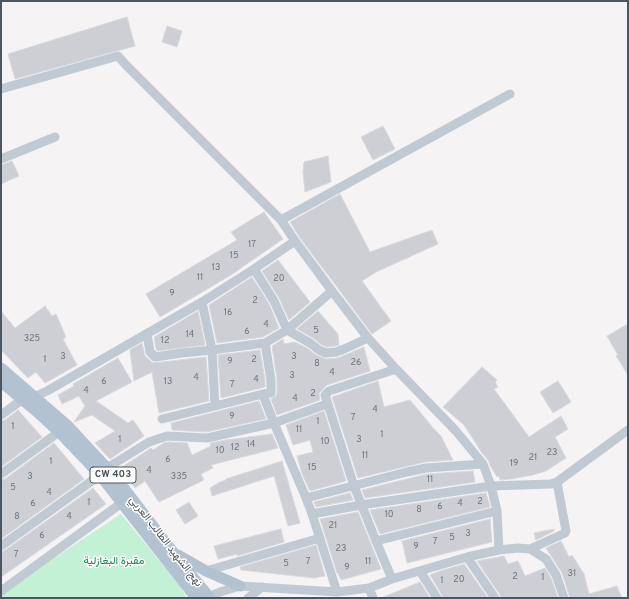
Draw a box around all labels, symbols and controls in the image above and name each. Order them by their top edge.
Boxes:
house number: 17 [248,240,256,250]
house number: 15 [230,251,238,261]
house number: 13 [212,263,220,273]
house number: 11 [197,273,203,283]
house number: 20 [273,274,285,284]
house number: 9 [169,289,175,299]
house number: 2 [252,296,258,306]
house number: 16 [224,308,232,318]
house number: 4 [263,320,269,330]
house number: 5 [313,326,319,336]
house number: 6 [244,327,250,337]
house number: 14 [186,330,194,340]
house number: 325 [24,334,40,344]
house number: 12 [161,336,169,346]
house number: 3 [60,352,66,362]
house number: 3 [291,352,297,362]
house number: 1 [43,355,47,365]
house number: 2 [251,355,257,365]
house number: 9 [227,357,233,367]
house number: 26 [351,358,361,368]
house number: 8 [314,359,320,369]
house number: 4 [329,368,335,378]
house number: 3 [289,371,295,381]
house number: 4 [193,373,199,383]
house number: 4 [253,375,259,385]
house number: 6 [101,377,107,387]
house number: 13 [164,377,172,387]
house number: 7 [230,380,234,390]
house number: 4 [83,386,89,396]
house number: 2 [310,389,316,399]
house number: 4 [292,394,298,404]
house number: 4 [372,405,378,415]
house number: 9 [229,412,235,422]
house number: 7 [351,413,355,423]
house number: 1 [316,417,320,427]
house number: 1 [11,422,15,432]
house number: 11 [296,425,302,435]
house number: 1 [380,430,384,440]
house number: 1 [118,435,122,445]
house number: 3 [356,435,362,445]
house number: 10 [320,437,330,447]
house number: 14 [247,440,255,450]
house number: 12 [231,443,239,453]
house number: 10 [215,446,225,456]
house number: 23 [547,448,557,458]
house number: 11 [362,451,368,461]
house number: 21 [529,453,537,463]
house number: 6 [165,455,171,465]
house number: 1 [49,457,53,467]
house number: 19 [510,459,518,469]
house number: 15 [308,463,316,473]
house number: 4 [146,466,152,476]
road number: CW 403 [90,467,136,483]
house number: 3 [27,472,33,482]
house number: 335 [171,472,187,482]
house number: 11 [427,475,433,485]
house number: 5 [10,483,16,493]
house number: 4 [46,488,52,498]
street label: نهج الشهيد الطالب العربي [126,494,204,590]
house number: 2 [477,497,483,507]
house number: 1 [87,498,91,508]
house number: 6 [30,499,36,509]
house number: 4 [457,499,463,509]
house number: 6 [437,502,443,512]
house number: 8 [416,505,422,515]
house number: 10 [384,510,394,520]
house number: 8 [14,512,20,522]
house number: 4 [66,512,72,522]
house number: 21 [329,521,337,531]
house number: 3 [465,529,471,539]
house number: 6 [39,531,45,541]
house number: 5 [449,533,455,543]
house number: 7 [433,537,437,547]
house number: 9 [413,542,419,552]
house number: 23 [336,544,346,554]
house number: 7 [14,550,18,560]
park label: مقبرة البغازلية [84,555,144,569]
house number: 7 [306,557,310,567]
house number: 11 [365,557,371,567]
house number: 5 [283,559,289,569]
house number: 9 [344,563,350,573]
house number: 31 [568,569,576,579]
house number: 2 [512,572,518,582]
house number: 1 [541,573,545,583]
house number: 20 [453,575,465,585]
house number: 1 [440,576,444,586]

